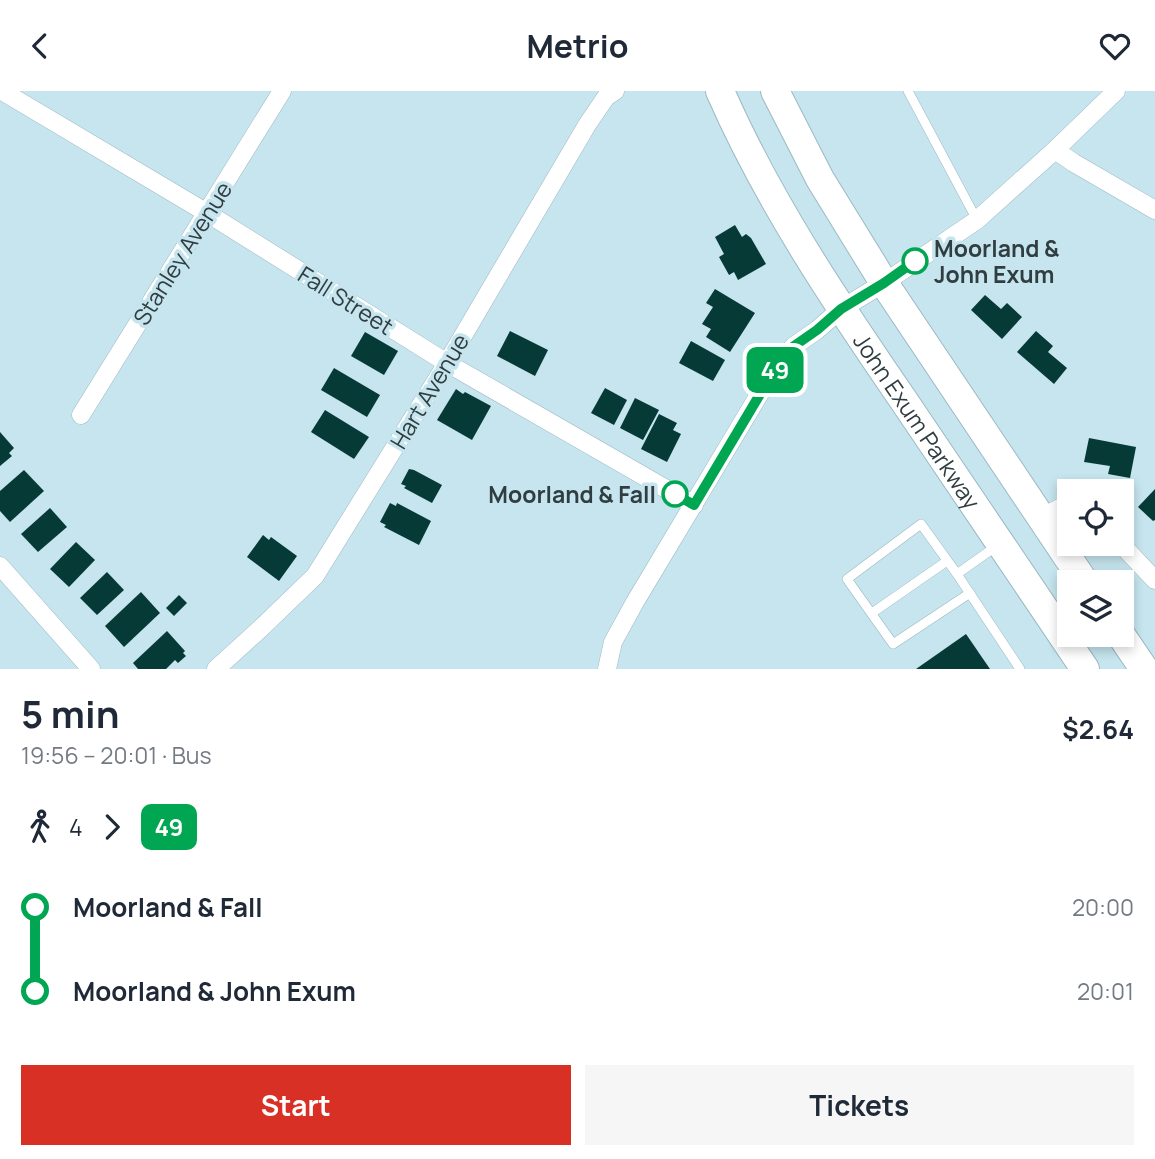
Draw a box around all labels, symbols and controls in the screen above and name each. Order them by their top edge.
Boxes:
text: Metrio [526,24,629,68]
icon: back [21,27,59,65]
icon: heart [1096,27,1134,65]
street label: Stanley Avenue [125,175,239,331]
place label: Moorland & John Exum [934,232,1060,290]
marker: Moorland & John Exum [902,248,928,274]
street label: Fall Street [292,258,400,342]
street label: Hart Avenue [382,327,476,455]
street label: John Exum Parkway [846,327,988,515]
line badge: 49 [744,347,806,393]
text: 49 [761,353,789,386]
place label: Moorland & Fall [488,478,656,510]
map controls [1057,479,1134,647]
button: locate [1057,479,1134,556]
marker: Moorland & Fall [662,481,688,507]
button: layers [1057,570,1134,647]
text: 5 min [21,687,119,739]
text: $2.64 [1062,711,1134,747]
text: 19:56 – 20:01 · Bus [21,739,212,771]
icon: walk [21,808,59,846]
icon: forward [93,808,131,846]
text: 49 [155,810,183,843]
text: 4 [69,811,83,843]
text: Moorland & Fall [73,889,263,925]
text: 20:00 [1072,891,1134,923]
text: Moorland & John Exum [73,973,356,1009]
text: 20:01 [1077,975,1134,1007]
button: Start [21,1065,571,1145]
button: Tickets [585,1065,1134,1145]

